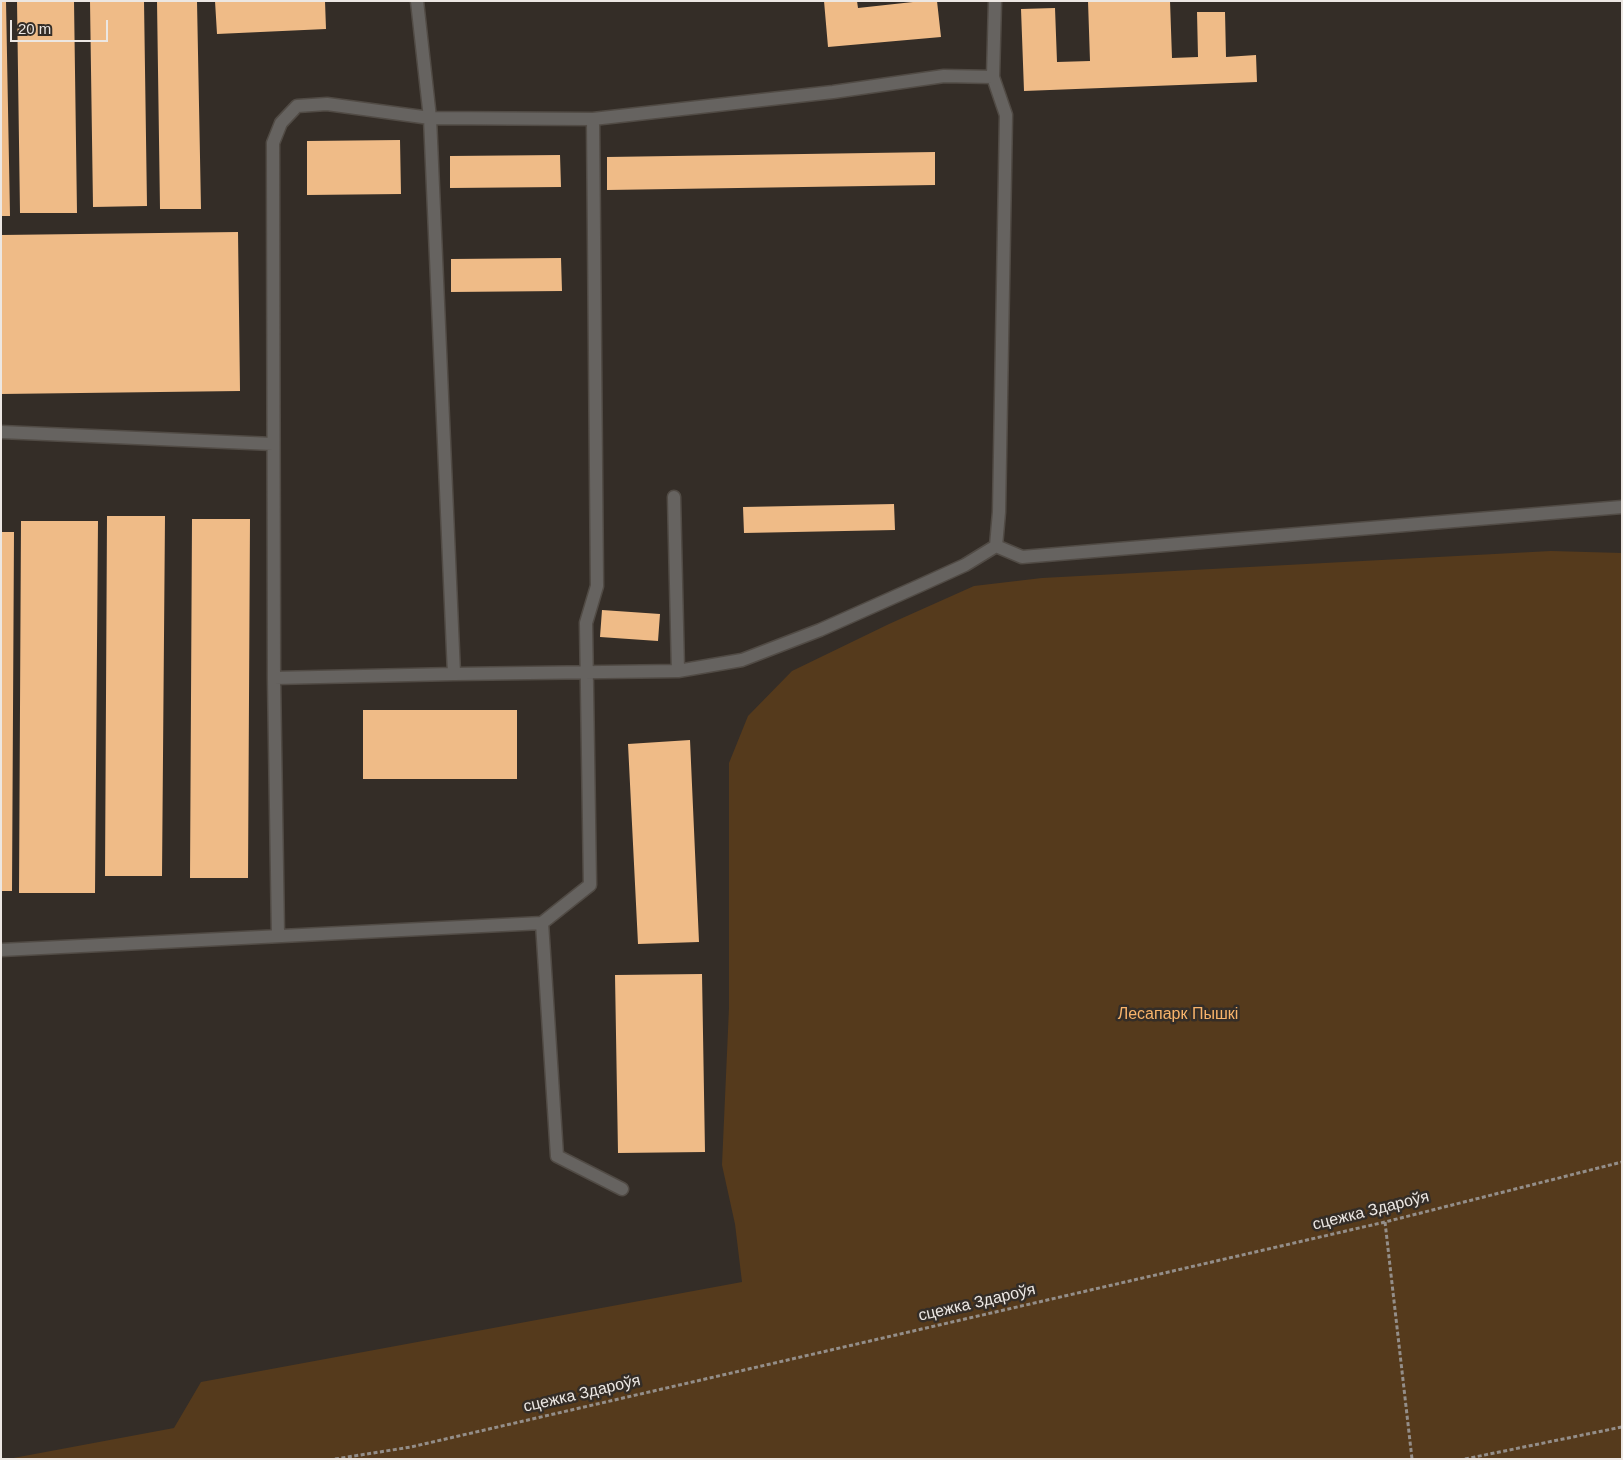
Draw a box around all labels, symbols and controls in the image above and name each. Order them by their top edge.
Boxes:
scale bar [12,10,110,42]
text: 20 m [18,20,51,37]
park label: Лесапарк Пышкі [1118,1005,1238,1025]
street label: сцежка Здароўя [1311,1187,1431,1235]
street label: сцежка Здароўя [917,1280,1037,1326]
street label: сцежка Здароўя [522,1371,642,1417]

